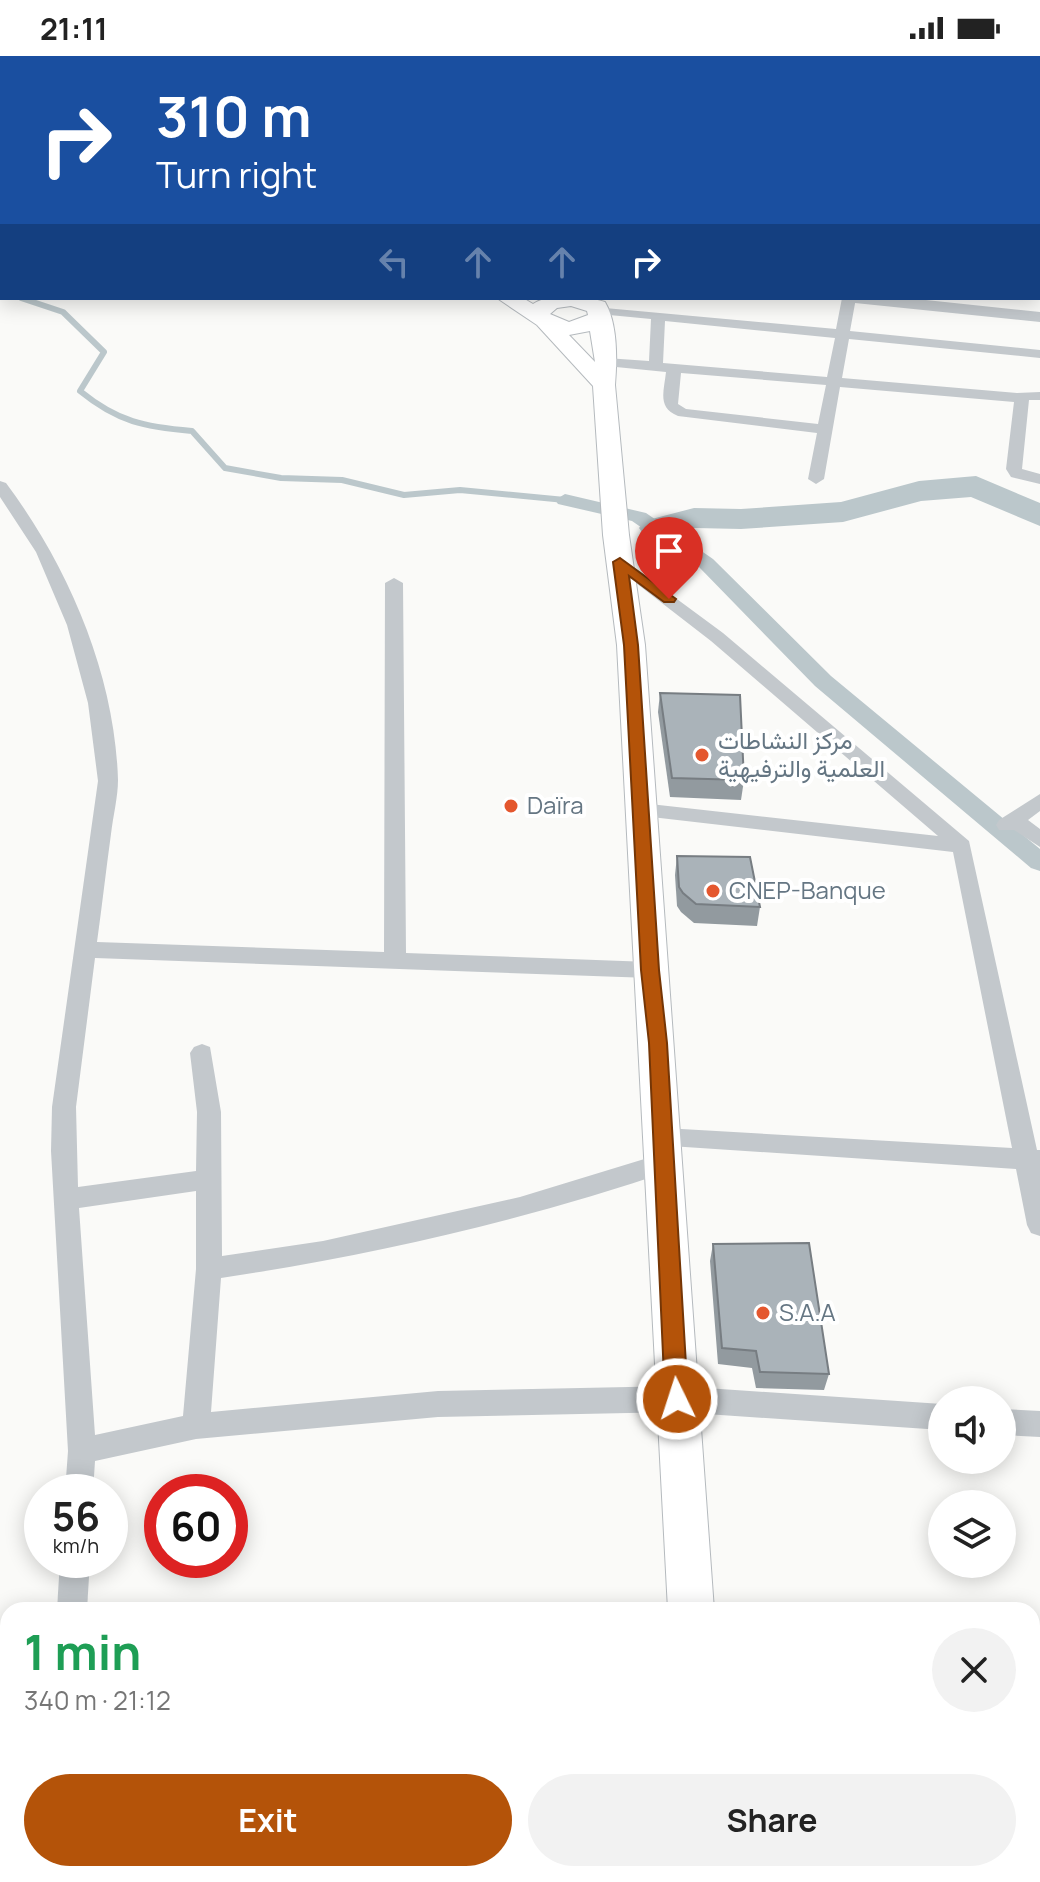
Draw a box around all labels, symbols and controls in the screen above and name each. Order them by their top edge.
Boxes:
text: 21:11 [40,8,108,49]
text: 310 m [156,77,312,154]
icon: right [24,88,128,192]
text: Turn right [156,150,317,199]
icon: left [372,240,416,284]
icon: ahead [456,240,500,284]
icon: ahead [540,240,584,284]
icon: right [624,240,668,284]
pin [635,517,703,599]
icon: arrive [647,529,691,573]
place label: مركز النشاطات العلمية والترفيهية [718,723,885,784]
marker: مركز النشاطات العلمية والترفيهية [693,746,711,764]
place label: Daïra [527,788,584,821]
marker: Daïra [502,797,520,815]
place label: CNEP-Banque [729,873,886,906]
marker: CNEP-Banque [704,882,722,900]
place label: S.A.A [779,1295,836,1328]
marker: S.A.A [754,1304,772,1322]
position arrow [635,1357,719,1441]
map controls [928,1386,1016,1578]
button: sound [928,1386,1016,1474]
speed limit sign: 60 [144,1474,248,1578]
text: 56 [52,1488,100,1543]
button: layers [928,1490,1016,1578]
text: km/h [53,1532,99,1559]
text: 1 min [24,1619,141,1684]
button: close [932,1628,1016,1712]
text: 340 m · 21:12 [24,1682,171,1718]
button: Exit [24,1774,512,1866]
button: Share [528,1774,1016,1866]

